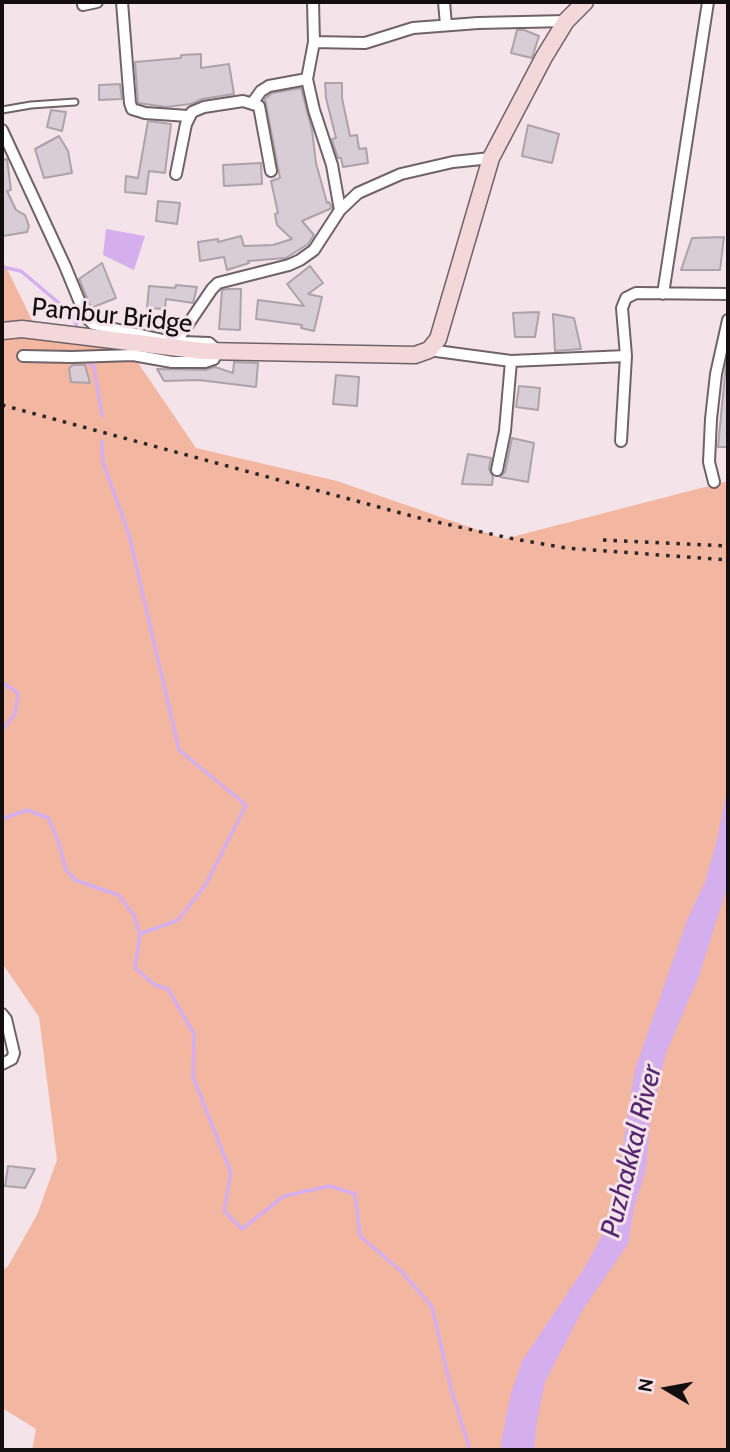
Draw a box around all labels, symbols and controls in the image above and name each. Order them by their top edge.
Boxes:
street label: Pambur Bridge [30,292,194,340]
water label: Puzhakkal River [594,1061,670,1241]
north arrow [632,1354,702,1424]
text: N [633,1377,658,1394]

